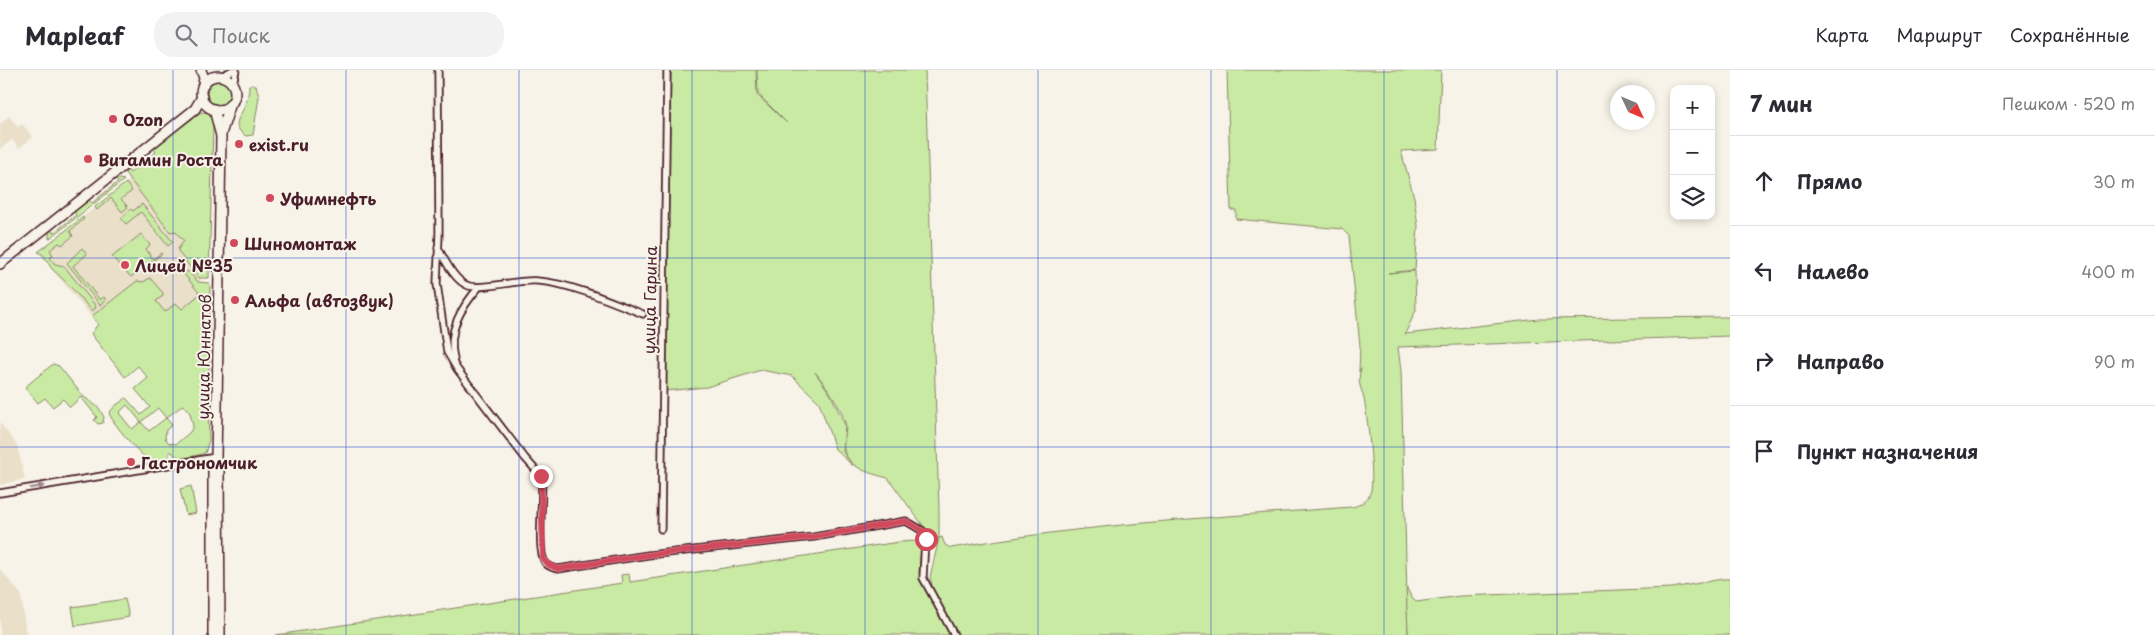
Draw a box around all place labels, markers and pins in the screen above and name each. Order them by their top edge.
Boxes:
place label: Ozon [123,107,163,131]
marker: Ozon [107,113,119,125]
place label: exist.ru [249,132,309,156]
marker: exist.ru [233,138,245,150]
place label: Витамин Роста [98,147,223,171]
marker: Витамин Роста [82,153,94,165]
place label: Уфимнефть [280,186,376,210]
marker: Уфимнефть [264,192,276,204]
place label: Шиномонтаж [244,231,357,255]
marker: Шиномонтаж [228,237,240,249]
place label: Лицей №35 [135,253,233,277]
marker: Лицей №35 [119,259,131,271]
place label: Альфа (автозвук) [245,288,394,312]
marker: Альфа (автозвук) [229,294,241,306]
place label: Гастрономчик [141,450,258,474]
marker: Гастрономчик [125,456,137,468]

